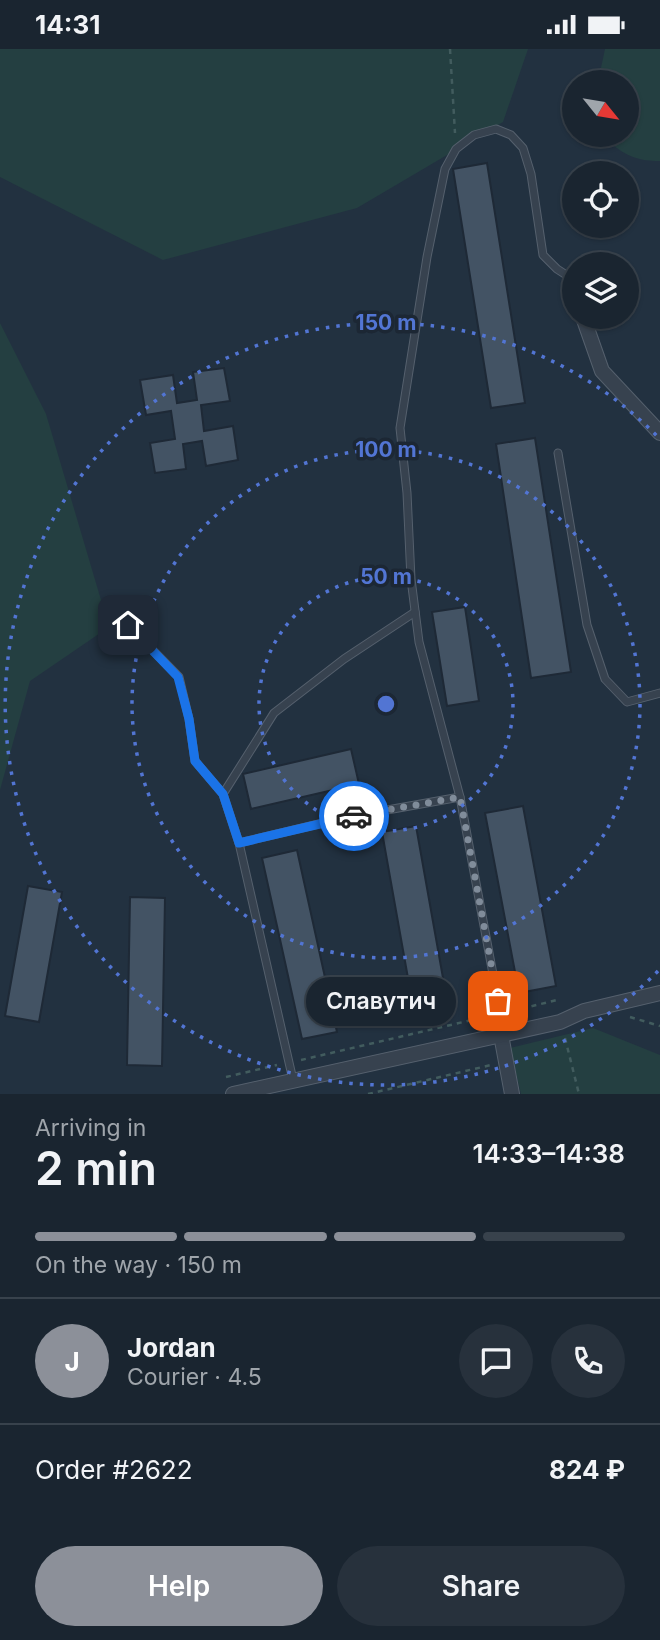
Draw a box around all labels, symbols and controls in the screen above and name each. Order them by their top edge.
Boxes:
text: 14:31 [35,9,100,40]
north arrow [562,70,639,147]
map controls [562,70,639,329]
button: locate [562,161,639,238]
button: layers [562,252,639,329]
text: 150 m [356,310,416,335]
text: 100 m [355,437,417,462]
text: 50 m [360,564,412,589]
pin [98,595,158,655]
icon: home [109,606,147,644]
centre of rings [374,692,398,716]
courier [319,781,389,851]
icon: car [335,797,373,835]
pin [468,971,528,1031]
callout: Славутич [306,977,456,1025]
icon: bag [479,982,517,1020]
text: Славутич [326,987,436,1015]
text: Arriving in [35,1114,146,1142]
text: 14:33–14:38 [473,1138,625,1169]
text: 2 min [35,1140,157,1196]
text: On the way · 150 m [35,1251,242,1279]
button: chat [459,1324,533,1398]
button: phone [551,1324,625,1398]
text: Jordan [127,1332,216,1363]
text: J [64,1346,80,1377]
text: Courier · 4.5 [127,1363,262,1391]
text: Order #2622 [35,1454,193,1485]
text: 824 ₽ [549,1454,625,1485]
button: Help [35,1546,323,1626]
button: Share [337,1546,625,1626]

